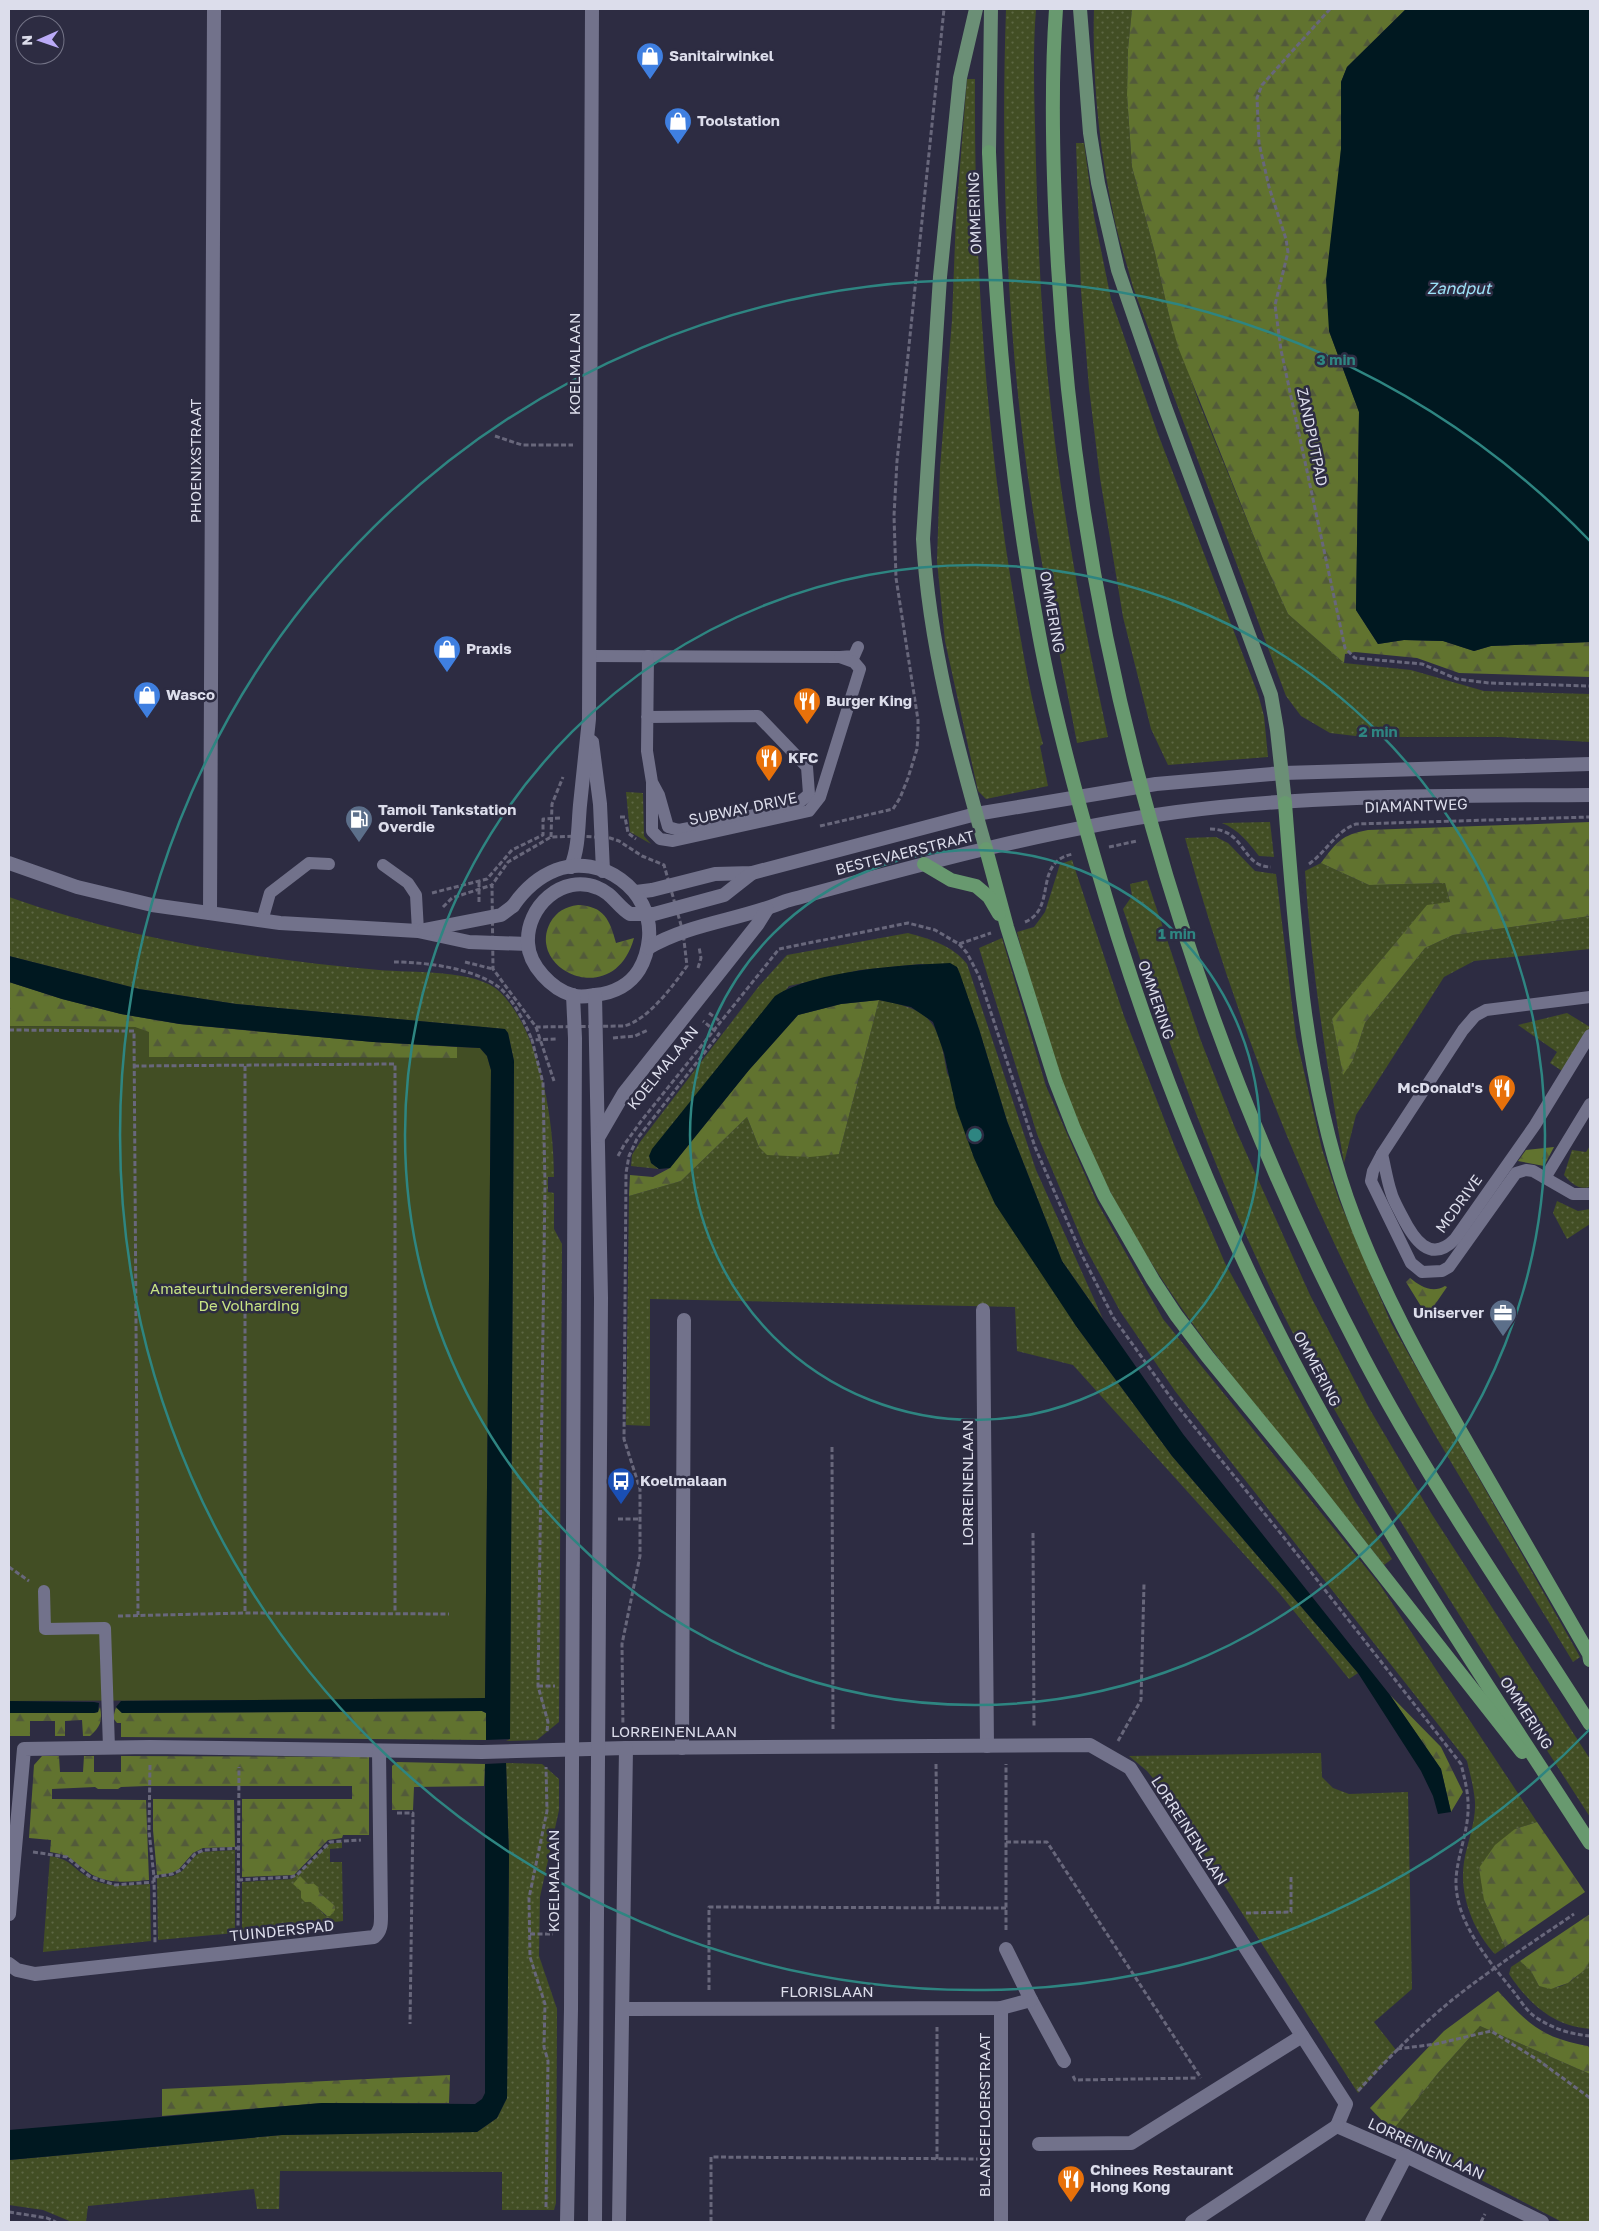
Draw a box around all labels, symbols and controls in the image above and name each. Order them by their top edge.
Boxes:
north arrow [15,15,65,65]
text: N [18,35,35,46]
shop icon: Sanitairwinkel [635,41,665,80]
place label: Sanitairwinkel [669,46,774,64]
shop icon: Toolstation [663,106,693,145]
place label: Toolstation [697,111,780,129]
street label: OMMERING [964,171,984,255]
water label: Zandput [1427,278,1493,298]
street label: KOELMALAAN [565,313,583,415]
text: 3 min [1316,350,1356,368]
street label: ZANDPUTPAD [1294,386,1332,488]
street label: PHOENIXSTRAAT [186,399,204,523]
street label: OMMERING [1037,569,1069,654]
shop icon: Praxis [432,634,462,673]
place label: Praxis [466,639,512,657]
shop icon: Wasco [132,680,162,719]
place label: Wasco [166,685,215,703]
restaurant icon: Burger King [792,686,822,725]
place label: Burger King [826,691,912,709]
text: 2 min [1358,722,1398,740]
restaurant icon: KFC [754,743,784,782]
place label: KFC [788,748,819,766]
street label: SUBWAY DRIVE [687,788,799,828]
street label: DIAMANTWEG [1364,794,1468,816]
place label: Tamoil Tankstation Overdie [378,800,516,835]
fuel station icon: Tamoil Tankstation Overdie [344,804,374,843]
street label: BESTEVAERSTRAAT [833,826,976,878]
text: 1 min [1158,924,1196,942]
street label: OMMERING [1135,958,1179,1042]
street label: KOELMALAAN [623,1022,702,1113]
restaurant icon: McDonald's [1487,1073,1517,1112]
place label: McDonald's [1397,1078,1483,1096]
centre of rings [966,1126,984,1144]
street label: MCDRIVE [1431,1171,1485,1236]
park label: Amateurtuindersvereniging De Volharding [150,1279,348,1314]
office icon: Uniserver [1488,1298,1518,1337]
place label: Uniserver [1413,1303,1484,1321]
street label: OMMERING [1290,1328,1345,1409]
street label: LORREINENLAAN [958,1420,976,1546]
bus stop icon: Koelmalaan [606,1466,636,1505]
place label: Koelmalaan [640,1471,727,1489]
street label: OMMERING [1497,1673,1557,1752]
street label: LORREINENLAAN [611,1722,737,1740]
street label: LORREINENLAAN [1148,1773,1232,1888]
street label: KOELMALAAN [544,1830,562,1932]
street label: TUINDERSPAD [229,1916,335,1944]
street label: FLORISLAAN [780,1982,874,2000]
street label: BLANCEFLOERSTRAAT [975,2033,993,2197]
street label: LORREINENLAAN [1365,2113,1487,2183]
place label: Chinees Restaurant Hong Kong [1090,2160,1233,2195]
restaurant icon: Chinees Restaurant Hong Kong [1056,2164,1086,2203]

